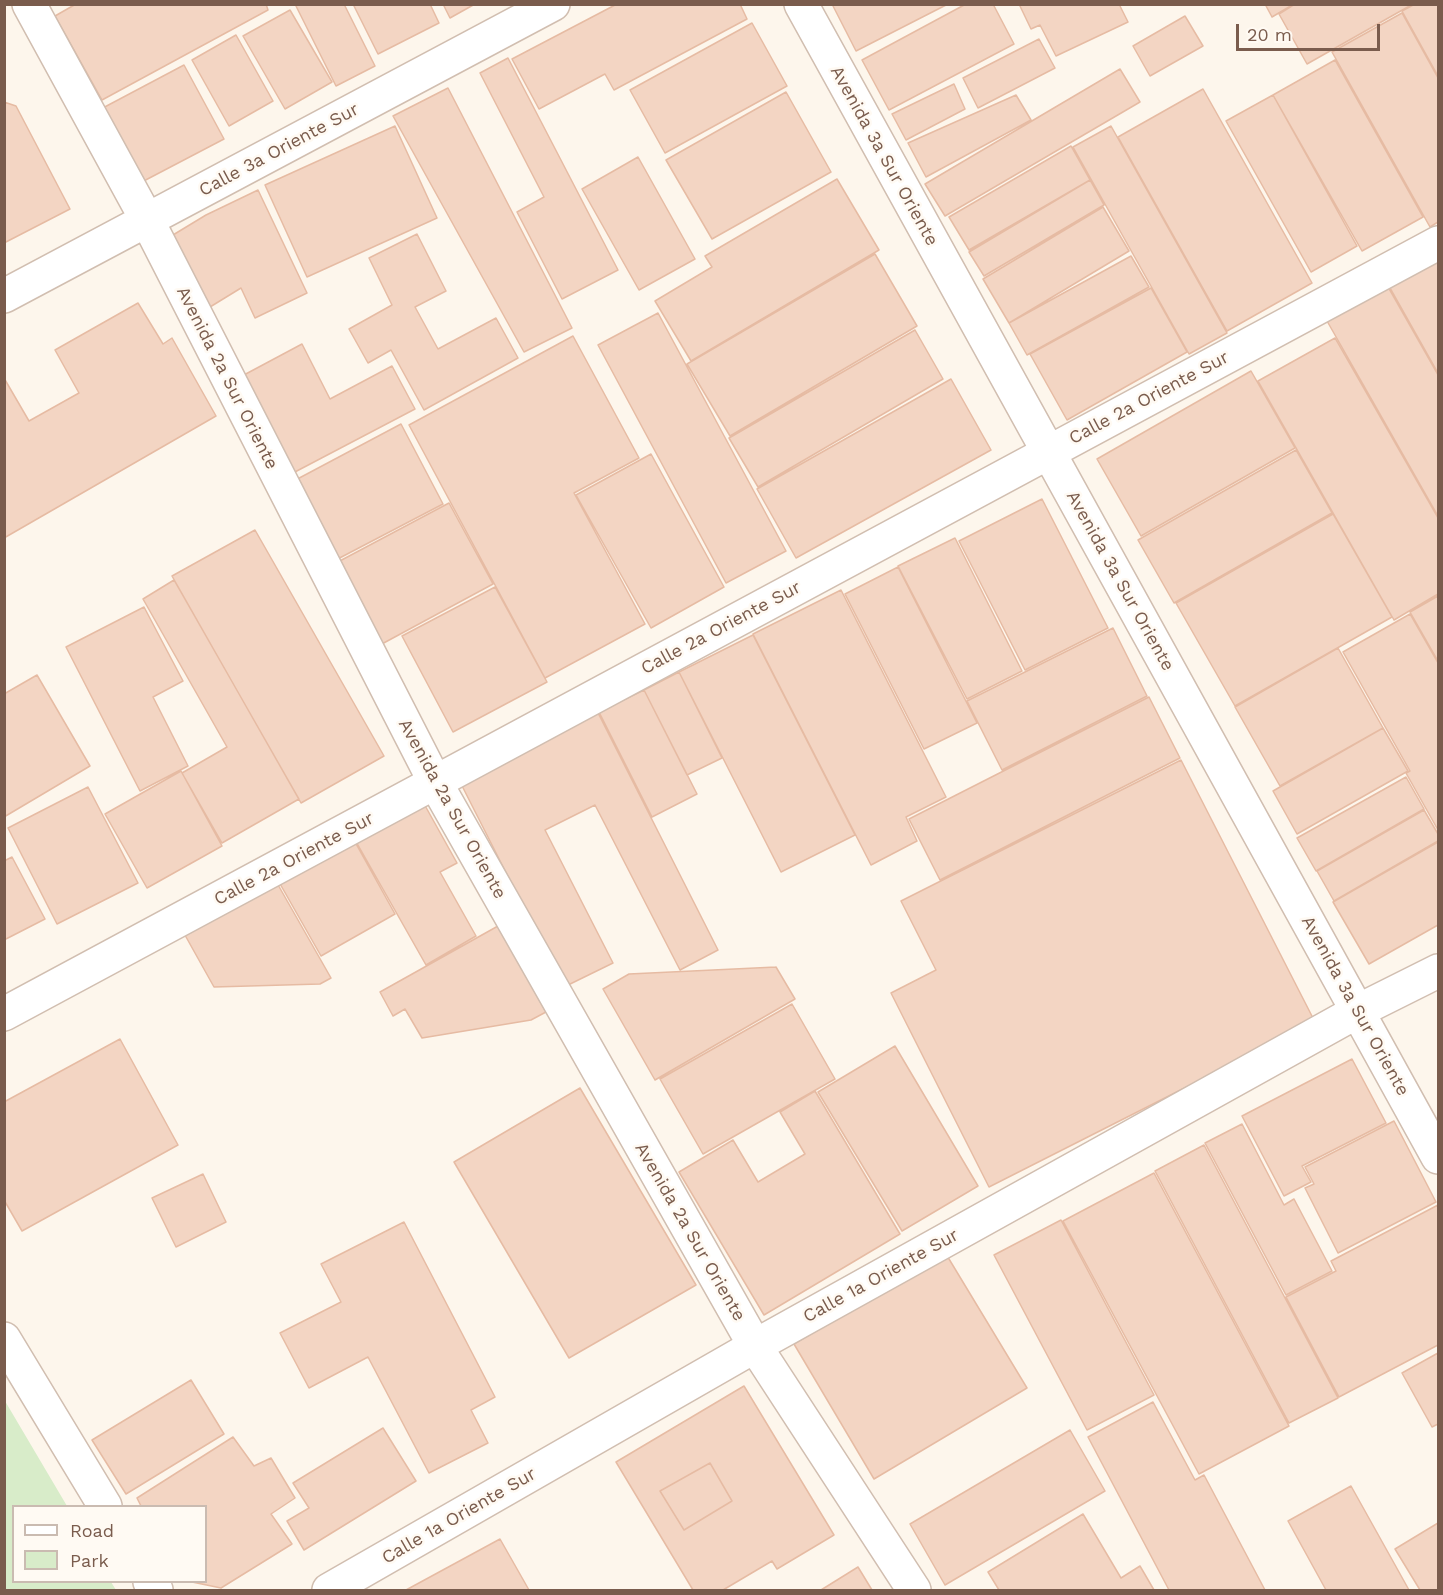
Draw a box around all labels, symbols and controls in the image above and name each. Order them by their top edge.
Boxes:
scale bar [1239,12,1383,50]
text: 20 m [1247,24,1292,45]
street label: Avenida 3a Sur Oriente [826,62,942,250]
street label: Calle 3a Oriente Sur [195,99,363,201]
street label: Avenida 2a Sur Oriente [171,283,283,473]
street label: Calle 2a Oriente Sur [1065,347,1233,449]
street label: Avenida 3a Sur Oriente [1062,487,1178,675]
street label: Calle 2a Oriente Sur [637,577,805,679]
street label: Avenida 2a Sur Oriente [394,715,510,903]
street label: Calle 2a Oriente Sur [210,808,378,910]
street label: Avenida 3a Sur Oriente [1297,912,1413,1100]
street label: Avenida 2a Sur Oriente [630,1139,750,1325]
street label: Calle 1a Oriente Sur [800,1224,962,1328]
street label: Calle 1a Oriente Sur [378,1463,540,1569]
legend [12,1505,207,1583]
text: Road [70,1520,114,1541]
text: Park [70,1550,109,1571]

